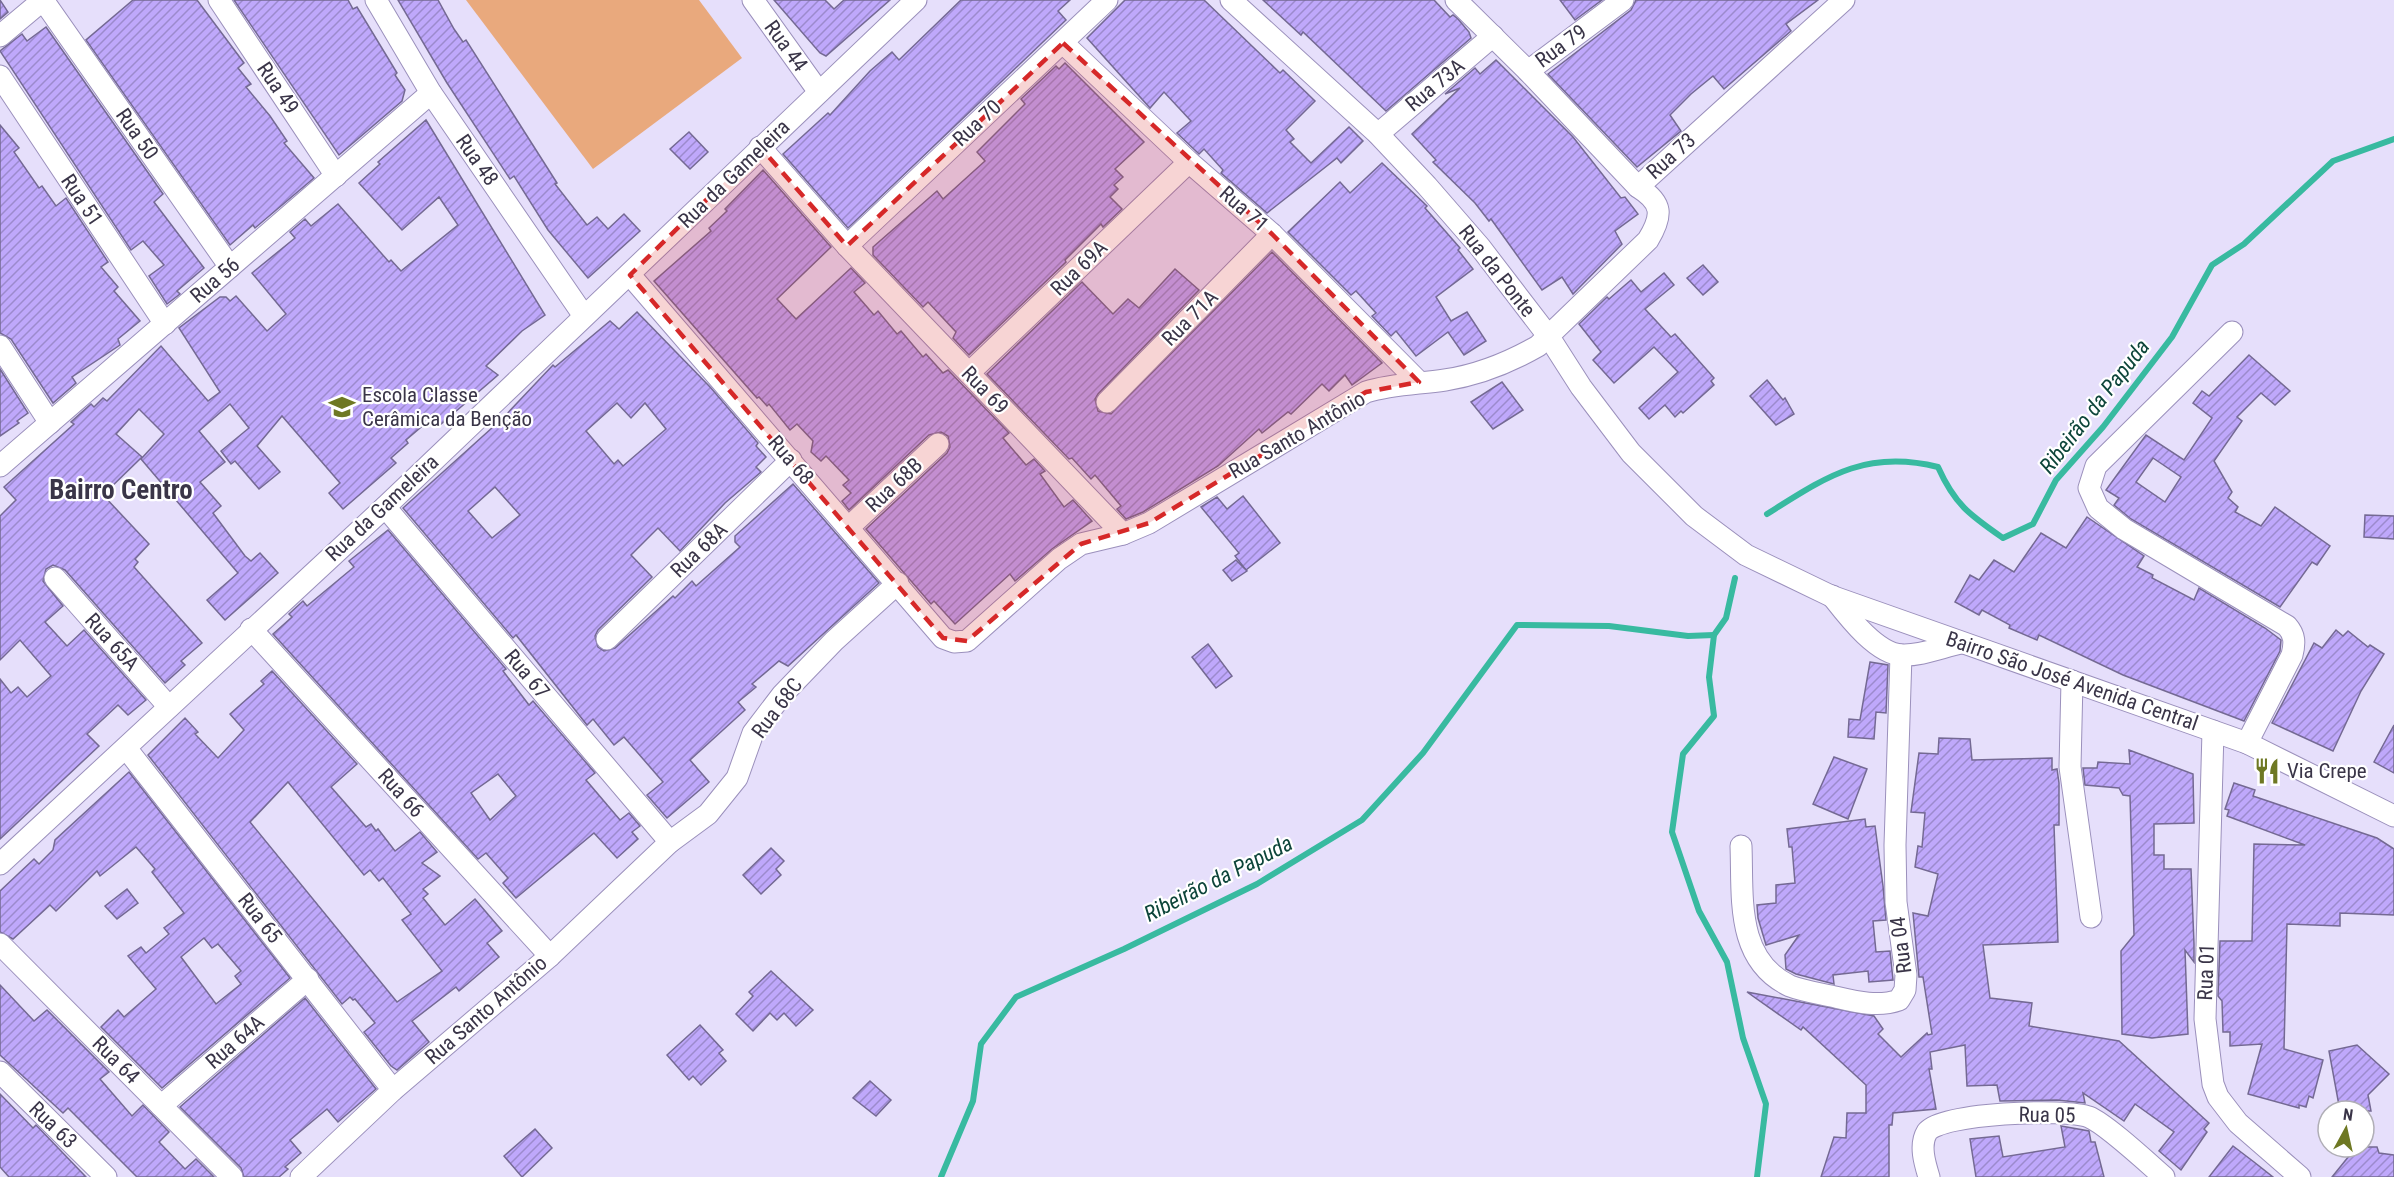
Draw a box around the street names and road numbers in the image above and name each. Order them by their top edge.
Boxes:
street label: Rua 44 [760,16,812,76]
street label: Rua 79 [1531,20,1591,72]
street label: Rua 73A [1401,54,1469,116]
street label: Rua 49 [252,58,304,118]
street label: Rua 70 [948,95,1006,151]
street label: Rua 50 [111,104,163,164]
street label: Rua da Gameleira [673,115,795,233]
street label: Rua 73 [1642,128,1700,184]
street label: Rua 48 [451,130,503,190]
street label: Rua 51 [56,170,108,230]
street label: Rua 71 [1215,181,1273,237]
street label: Rua da Ponte [1454,220,1540,322]
street label: Rua 69A [1046,235,1112,301]
street label: Rua 56 [186,252,244,308]
street label: Rua 71A [1157,285,1223,351]
street label: Rua 69 [957,361,1013,419]
street label: Rua Santo Antônio [1225,386,1369,484]
street label: Rua 68 [763,431,819,489]
street label: Rua da Gameleira [321,450,443,566]
street label: Rua 68B [861,453,927,517]
street label: Rua 68A [666,517,732,583]
street label: Rua 65A [80,608,144,676]
street label: Bairro São José Avenida Central [1943,626,2201,736]
street label: Rua 67 [500,644,554,704]
street label: Rua 68C [747,673,807,743]
street label: Rua 66 [373,764,429,822]
street label: Rua 65 [233,888,287,948]
street label: Rua 04 [1886,915,1916,975]
street label: Rua 01 [2193,943,2219,1001]
street label: Rua Santo Antônio [420,951,552,1069]
street label: Rua 64A [201,1010,269,1074]
street label: Rua 64 [87,1031,145,1089]
street label: Rua 63 [24,1097,82,1153]
street label: Rua 05 [2018,1103,2076,1127]

